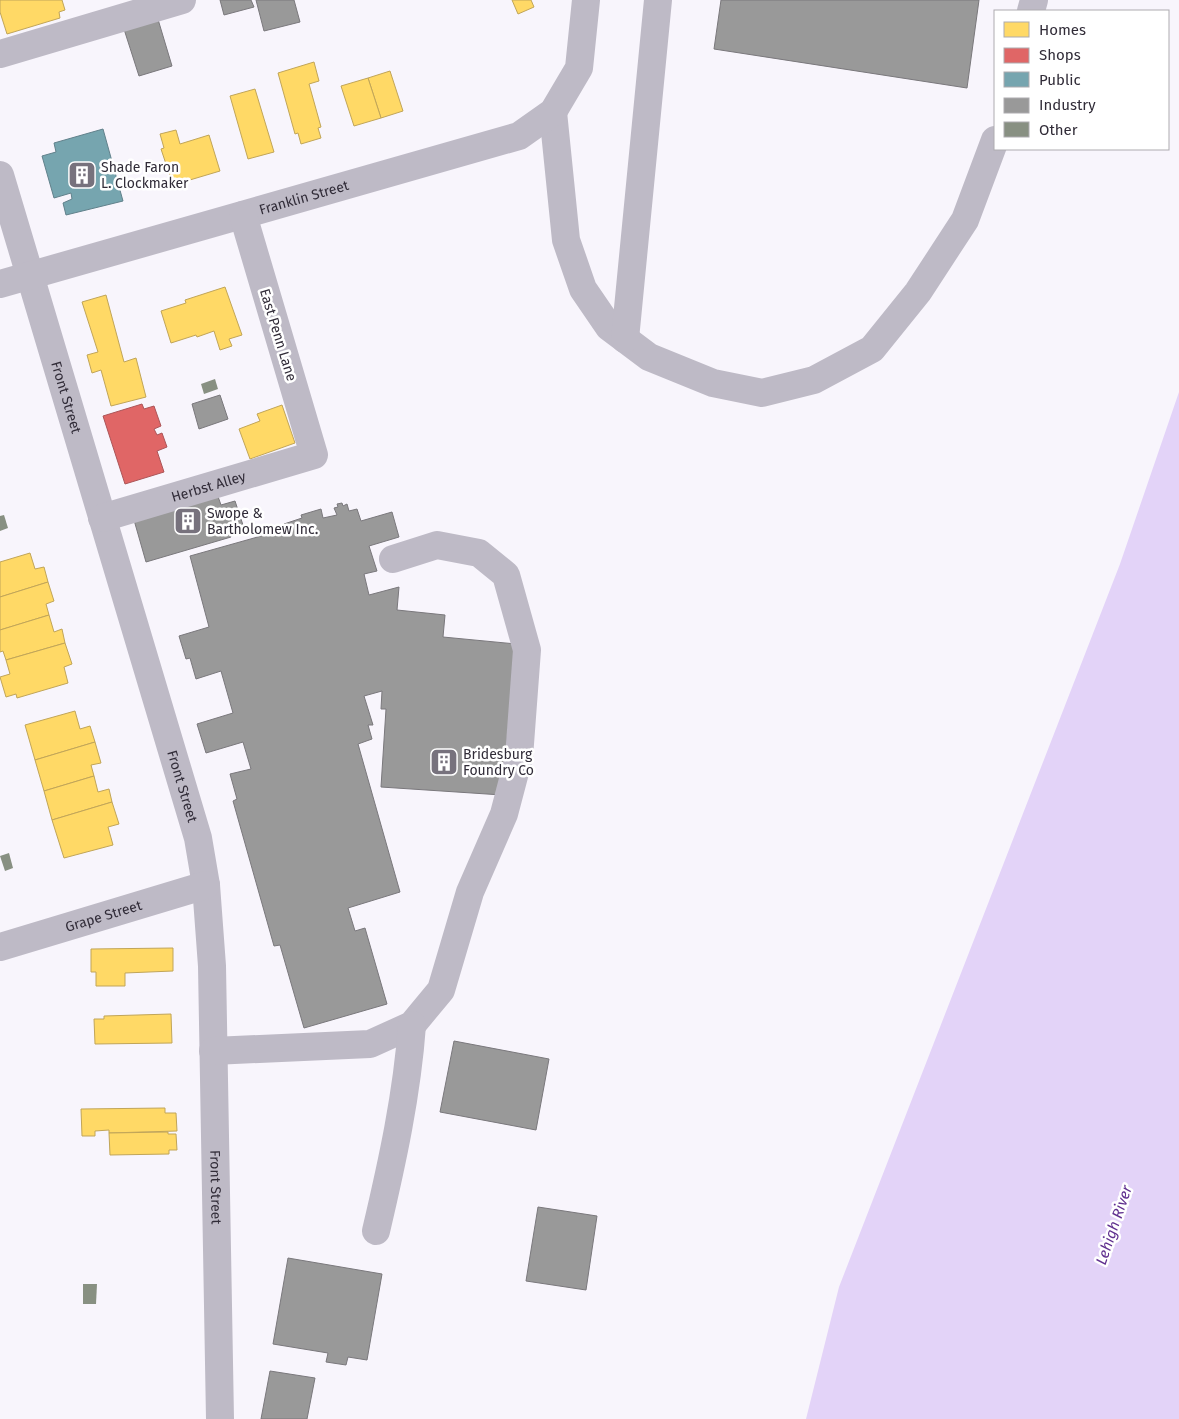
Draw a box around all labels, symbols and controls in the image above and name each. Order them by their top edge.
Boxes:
legend [994,10,1169,150]
text: Homes [1039,21,1086,39]
text: Shops [1039,46,1081,64]
text: Public [1039,71,1081,89]
text: Industry [1039,96,1096,114]
text: Other [1039,121,1078,139]
place label: Shade Faron L. Clockmaker [101,159,189,192]
building icon: Shade Faron L. Clockmaker [67,160,97,190]
street label: Franklin Street [257,176,352,218]
street label: East Penn Lane [256,287,300,383]
street label: Front Street [48,359,85,436]
street label: Herbst Alley [169,467,248,505]
place label: Swope & Bartholomew Inc. [207,505,318,538]
building icon: Swope & Bartholomew Inc. [173,506,203,536]
place label: Bridesburg Foundry Co [463,746,534,779]
building icon: Bridesburg Foundry Co [429,747,459,777]
street label: Front Street [164,748,202,825]
street label: Grape Street [63,896,145,935]
street label: Front Street [207,1150,225,1226]
water label: Lehigh River [1092,1182,1136,1267]

